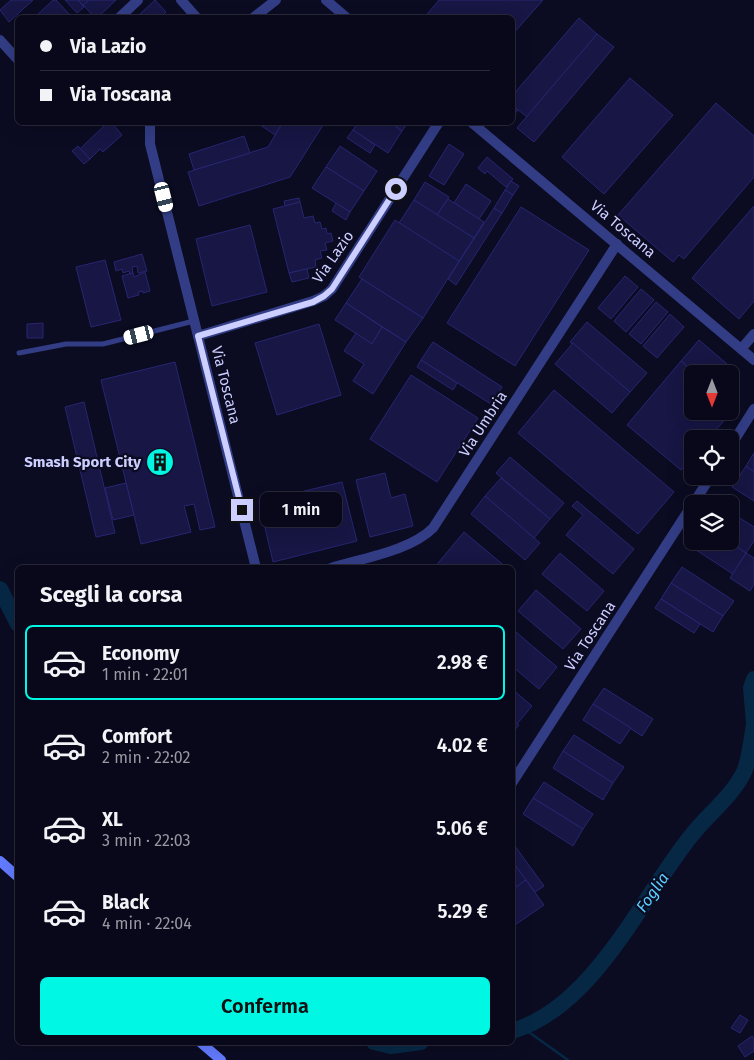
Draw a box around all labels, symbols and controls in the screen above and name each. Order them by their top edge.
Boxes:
text: Via Lazio [70,35,146,58]
text: Via Toscana [70,83,171,106]
route start [385,178,407,200]
car [153,181,174,213]
street label: Via Toscana [587,197,659,261]
street label: Via Lazio [308,227,358,287]
car [122,324,155,346]
street label: Via Toscana [208,344,244,426]
north arrow [684,365,739,420]
map controls [684,365,739,550]
street label: Via Umbria [455,388,511,460]
button: locate [684,430,739,485]
building icon: Smash Sport City [145,447,175,477]
place label: Smash Sport City [24,453,141,471]
callout: 1 min [260,492,342,528]
button: layers [684,495,739,550]
route end [231,499,253,521]
text: 1 min [282,500,320,519]
text: Scegli la corsa [40,581,183,608]
street label: Via Toscana [561,598,619,674]
icon: car [42,640,87,685]
text: Economy [102,642,179,665]
text: 2.98 € [437,651,488,674]
text: 1 min · 22:01 [102,665,188,684]
icon: car [42,723,87,768]
text: Comfort [102,725,172,748]
text: 4.02 € [437,734,488,757]
text: 2 min · 22:02 [102,748,190,767]
icon: car [42,806,87,851]
text: XL [102,808,123,831]
text: 5.06 € [436,817,488,840]
text: 3 min · 22:03 [102,831,191,850]
water label: Foglia [632,869,673,916]
icon: car [42,889,87,934]
text: Black [102,891,149,914]
text: 5.29 € [438,900,488,923]
text: 4 min · 22:04 [102,914,192,933]
button: Conferma [40,977,490,1035]

